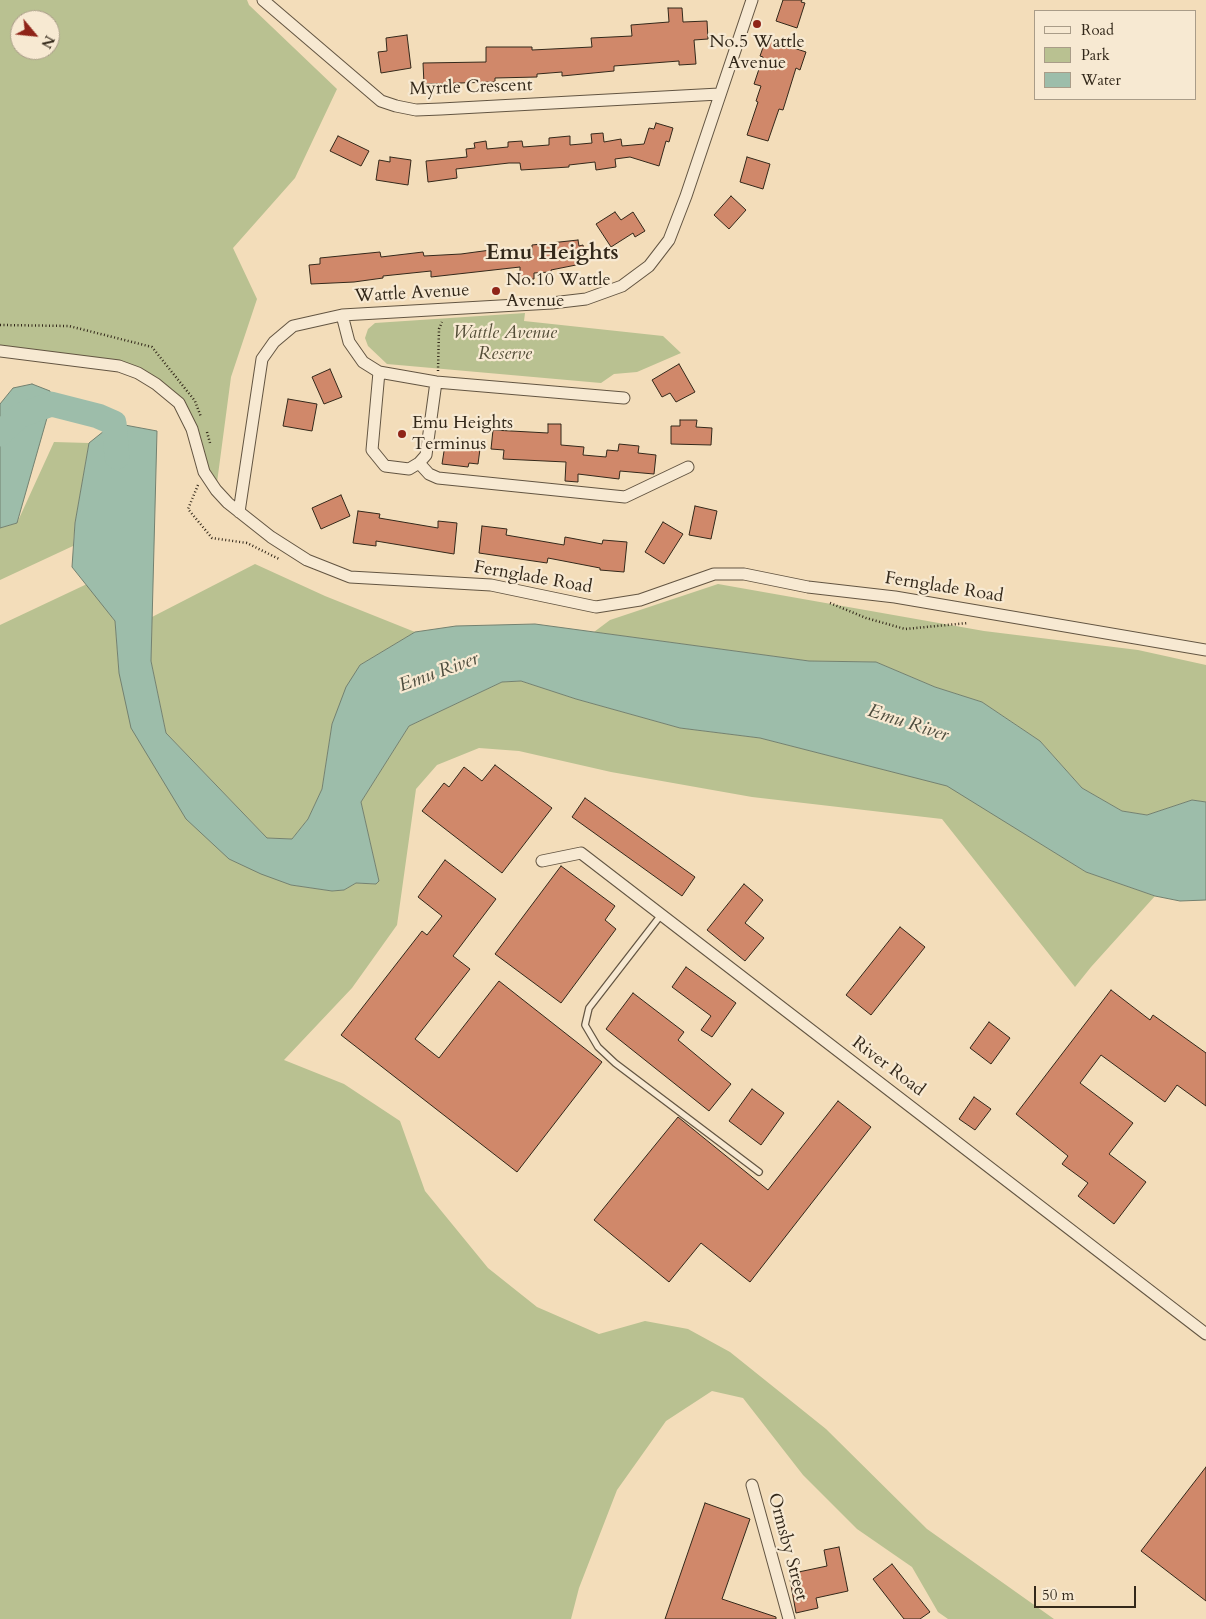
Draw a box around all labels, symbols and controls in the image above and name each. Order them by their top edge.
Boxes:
north arrow [10,10,60,60]
legend [1034,10,1196,100]
marker: No.5 Wattle Avenue [751,18,763,30]
text: Road [1081,20,1114,40]
text: N [37,32,59,52]
place label: No.5 Wattle Avenue [709,32,805,74]
text: Park [1081,45,1110,65]
text: Water [1081,70,1121,90]
street label: Myrtle Crescent [409,75,533,101]
district label: Emu Heights [485,241,619,267]
place label: No.10 Wattle Avenue [506,270,611,312]
street label: Wattle Avenue [354,280,470,308]
marker: No.10 Wattle Avenue [490,285,502,297]
park label: Wattle Avenue Reserve [453,323,557,366]
place label: Emu Heights Terminus [412,413,513,456]
marker: Emu Heights Terminus [396,428,408,440]
street label: Fernglade Road [472,557,594,599]
street label: Fernglade Road [883,568,1005,608]
water label: Emu River [396,648,482,698]
water label: Emu River [865,700,951,748]
street label: River Road [847,1033,929,1101]
street label: Ormsby Street [762,1491,812,1603]
scale bar [1036,1576,1138,1608]
text: 50 m [1042,1585,1074,1605]

